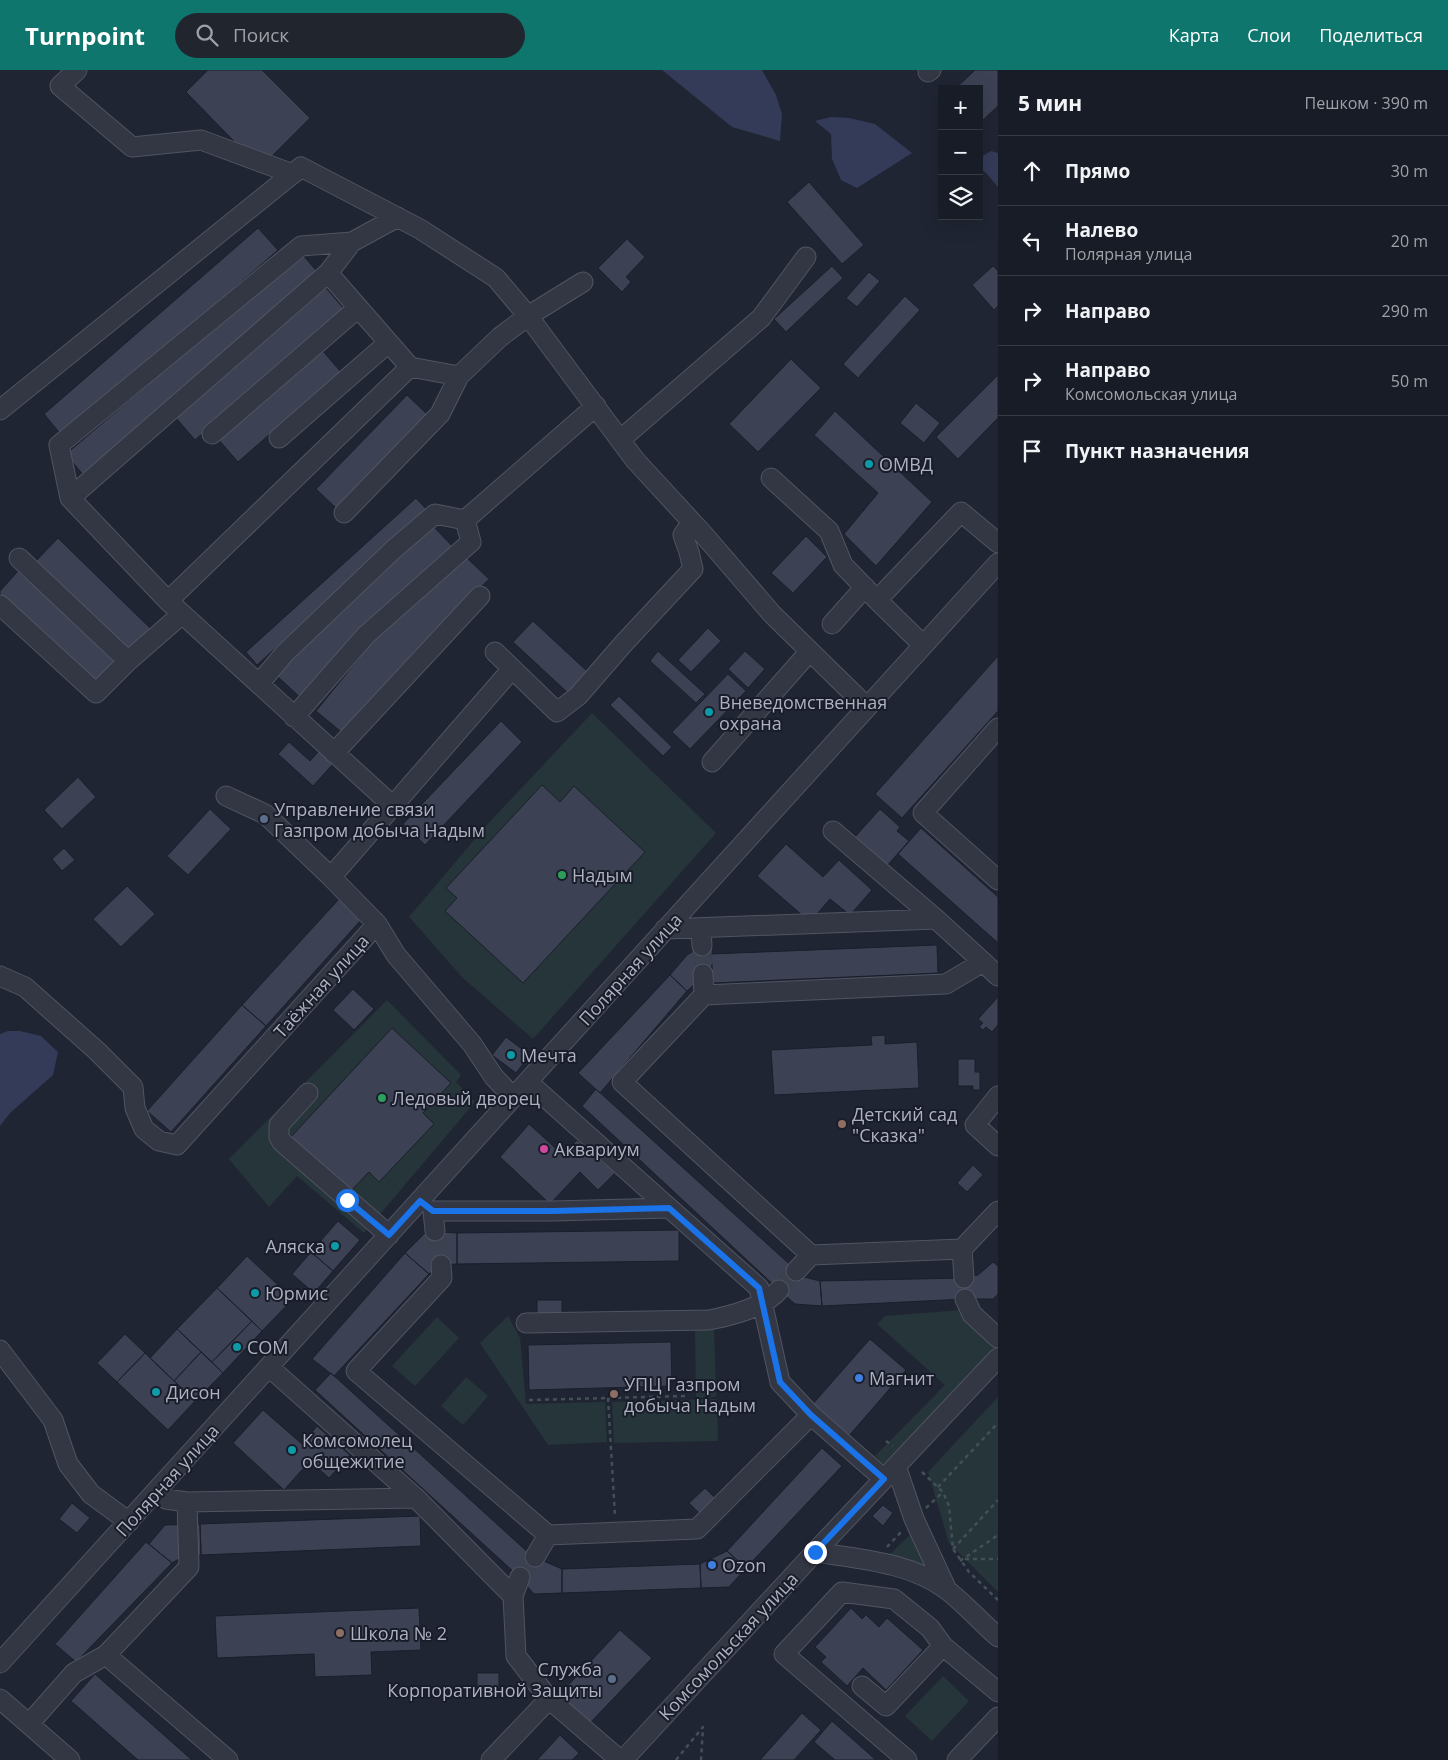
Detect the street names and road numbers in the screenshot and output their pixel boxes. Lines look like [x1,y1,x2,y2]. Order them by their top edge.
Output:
street label: Полярная улица [573,908,687,1030]
street label: Таёжная улица [268,929,374,1043]
street label: Полярная улица [110,1419,224,1541]
street label: Комсомольская улица [653,1567,803,1725]

